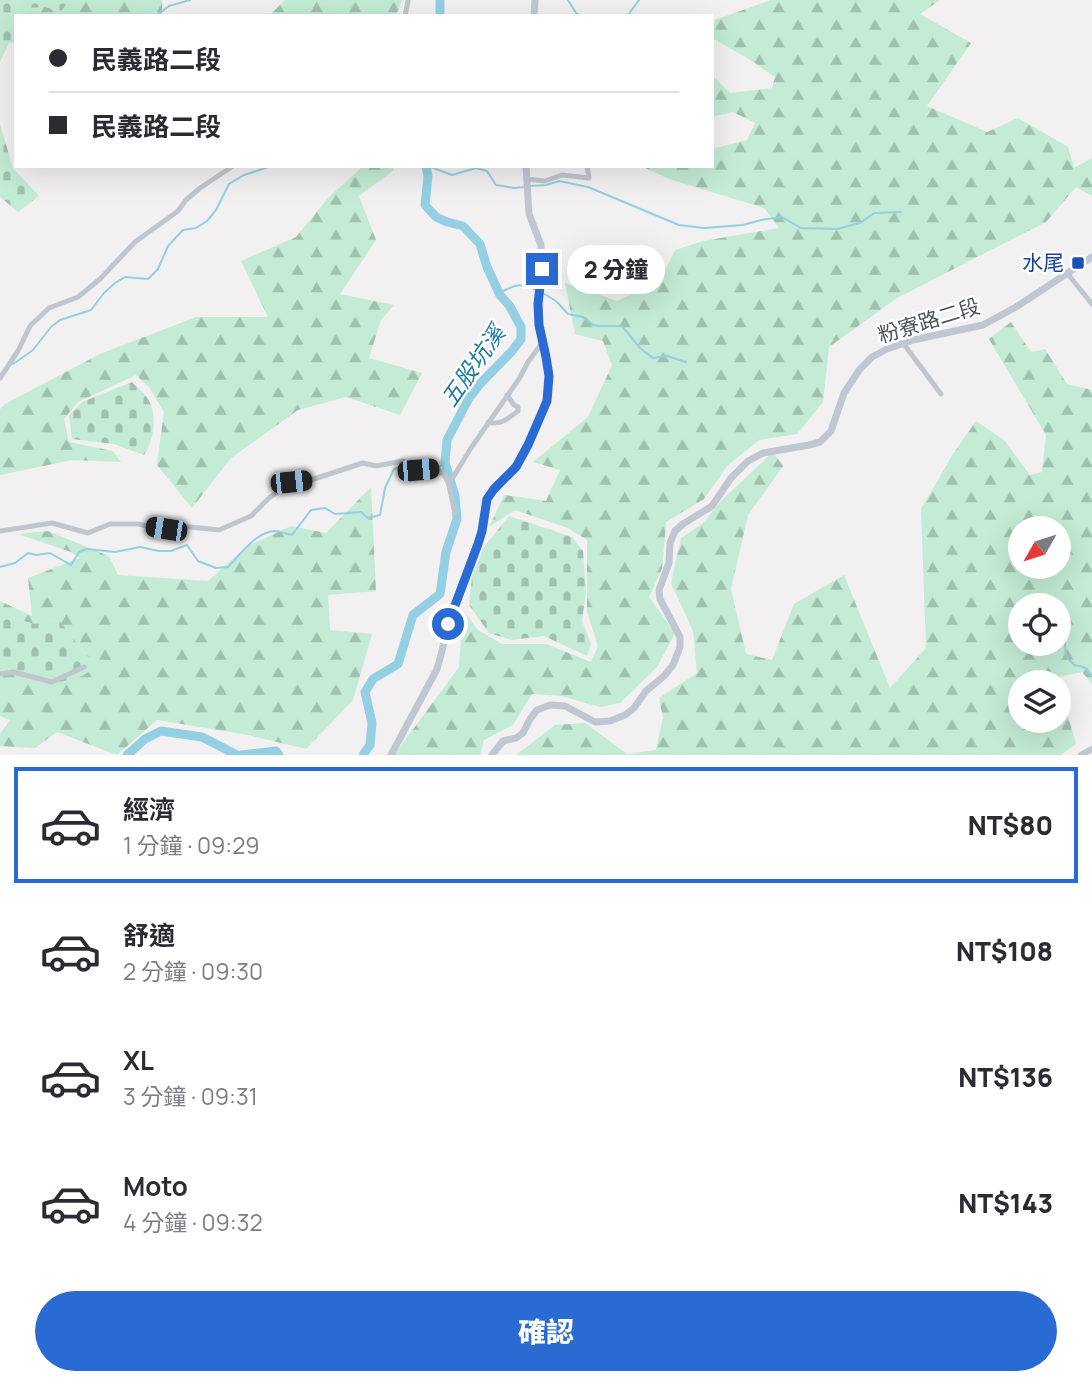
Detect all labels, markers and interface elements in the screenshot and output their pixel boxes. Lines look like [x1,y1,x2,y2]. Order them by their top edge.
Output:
text: 民義路二段 [91,41,221,77]
text: 民義路二段 [91,108,221,144]
callout: 2 分鐘 [566,244,664,294]
place label: 水尾 [1022,248,1064,276]
route end [526,253,558,285]
text: 2 分鐘 [584,253,648,285]
marker: 水尾 [1070,255,1086,271]
street label: 粉寮路二段 [874,291,983,349]
water label: 五股坑溪 [433,316,513,412]
car [397,458,440,482]
car [270,469,313,495]
car [144,515,189,543]
north arrow [1008,516,1071,579]
map controls [1008,516,1071,733]
button: locate [1008,593,1071,656]
route start [432,608,464,640]
button: layers [1008,670,1071,733]
text: 經濟 [123,791,175,827]
icon: car [39,794,102,857]
text: NT$80 [968,807,1053,843]
text: 1 分鐘 · 09:29 [123,829,260,861]
text: 舒適 [123,917,175,953]
icon: car [39,920,102,983]
text: NT$108 [956,933,1053,969]
text: 2 分鐘 · 09:30 [123,955,263,987]
text: XL [123,1042,154,1078]
icon: car [39,1046,102,1109]
text: NT$136 [958,1059,1053,1095]
text: 3 分鐘 · 09:31 [123,1080,258,1112]
text: Moto [123,1168,188,1204]
icon: car [39,1172,102,1235]
text: NT$143 [958,1185,1053,1221]
text: 4 分鐘 · 09:32 [123,1206,263,1238]
button: 確認 [35,1291,1057,1371]

